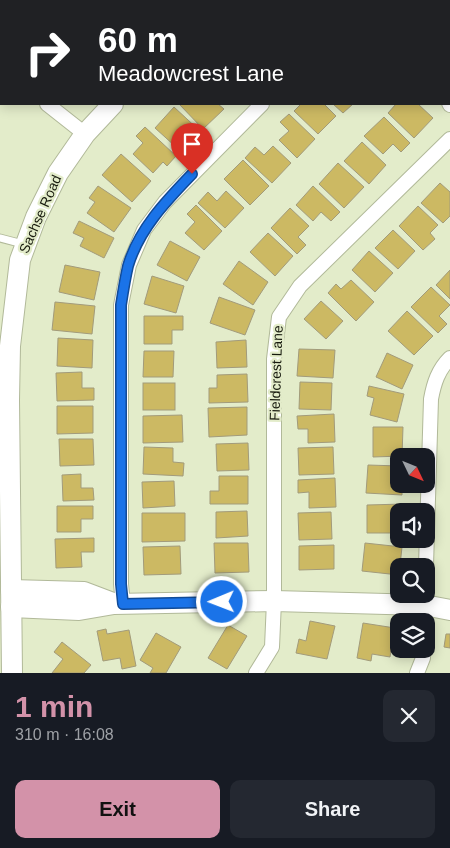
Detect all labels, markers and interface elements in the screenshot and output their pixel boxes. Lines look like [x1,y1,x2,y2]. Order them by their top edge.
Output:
icon: right [15,20,80,85]
text: 60 m [98,20,178,59]
text: Meadowcrest Lane [98,61,284,86]
pin [171,123,213,174]
icon: arrive [178,130,206,158]
street label: Sachse Road [16,172,64,256]
street label: Fieldcrest Lane [266,325,286,421]
north arrow [390,448,435,492]
map controls [390,448,435,658]
button: sound [390,503,435,548]
button: search [390,558,435,603]
position arrow [195,575,247,627]
button: layers [390,613,435,658]
text: 1 min [15,690,93,723]
button: close [383,690,435,742]
text: 310 m · 16:08 [15,726,114,743]
button: Exit [15,780,220,838]
button: Share [230,780,435,838]

